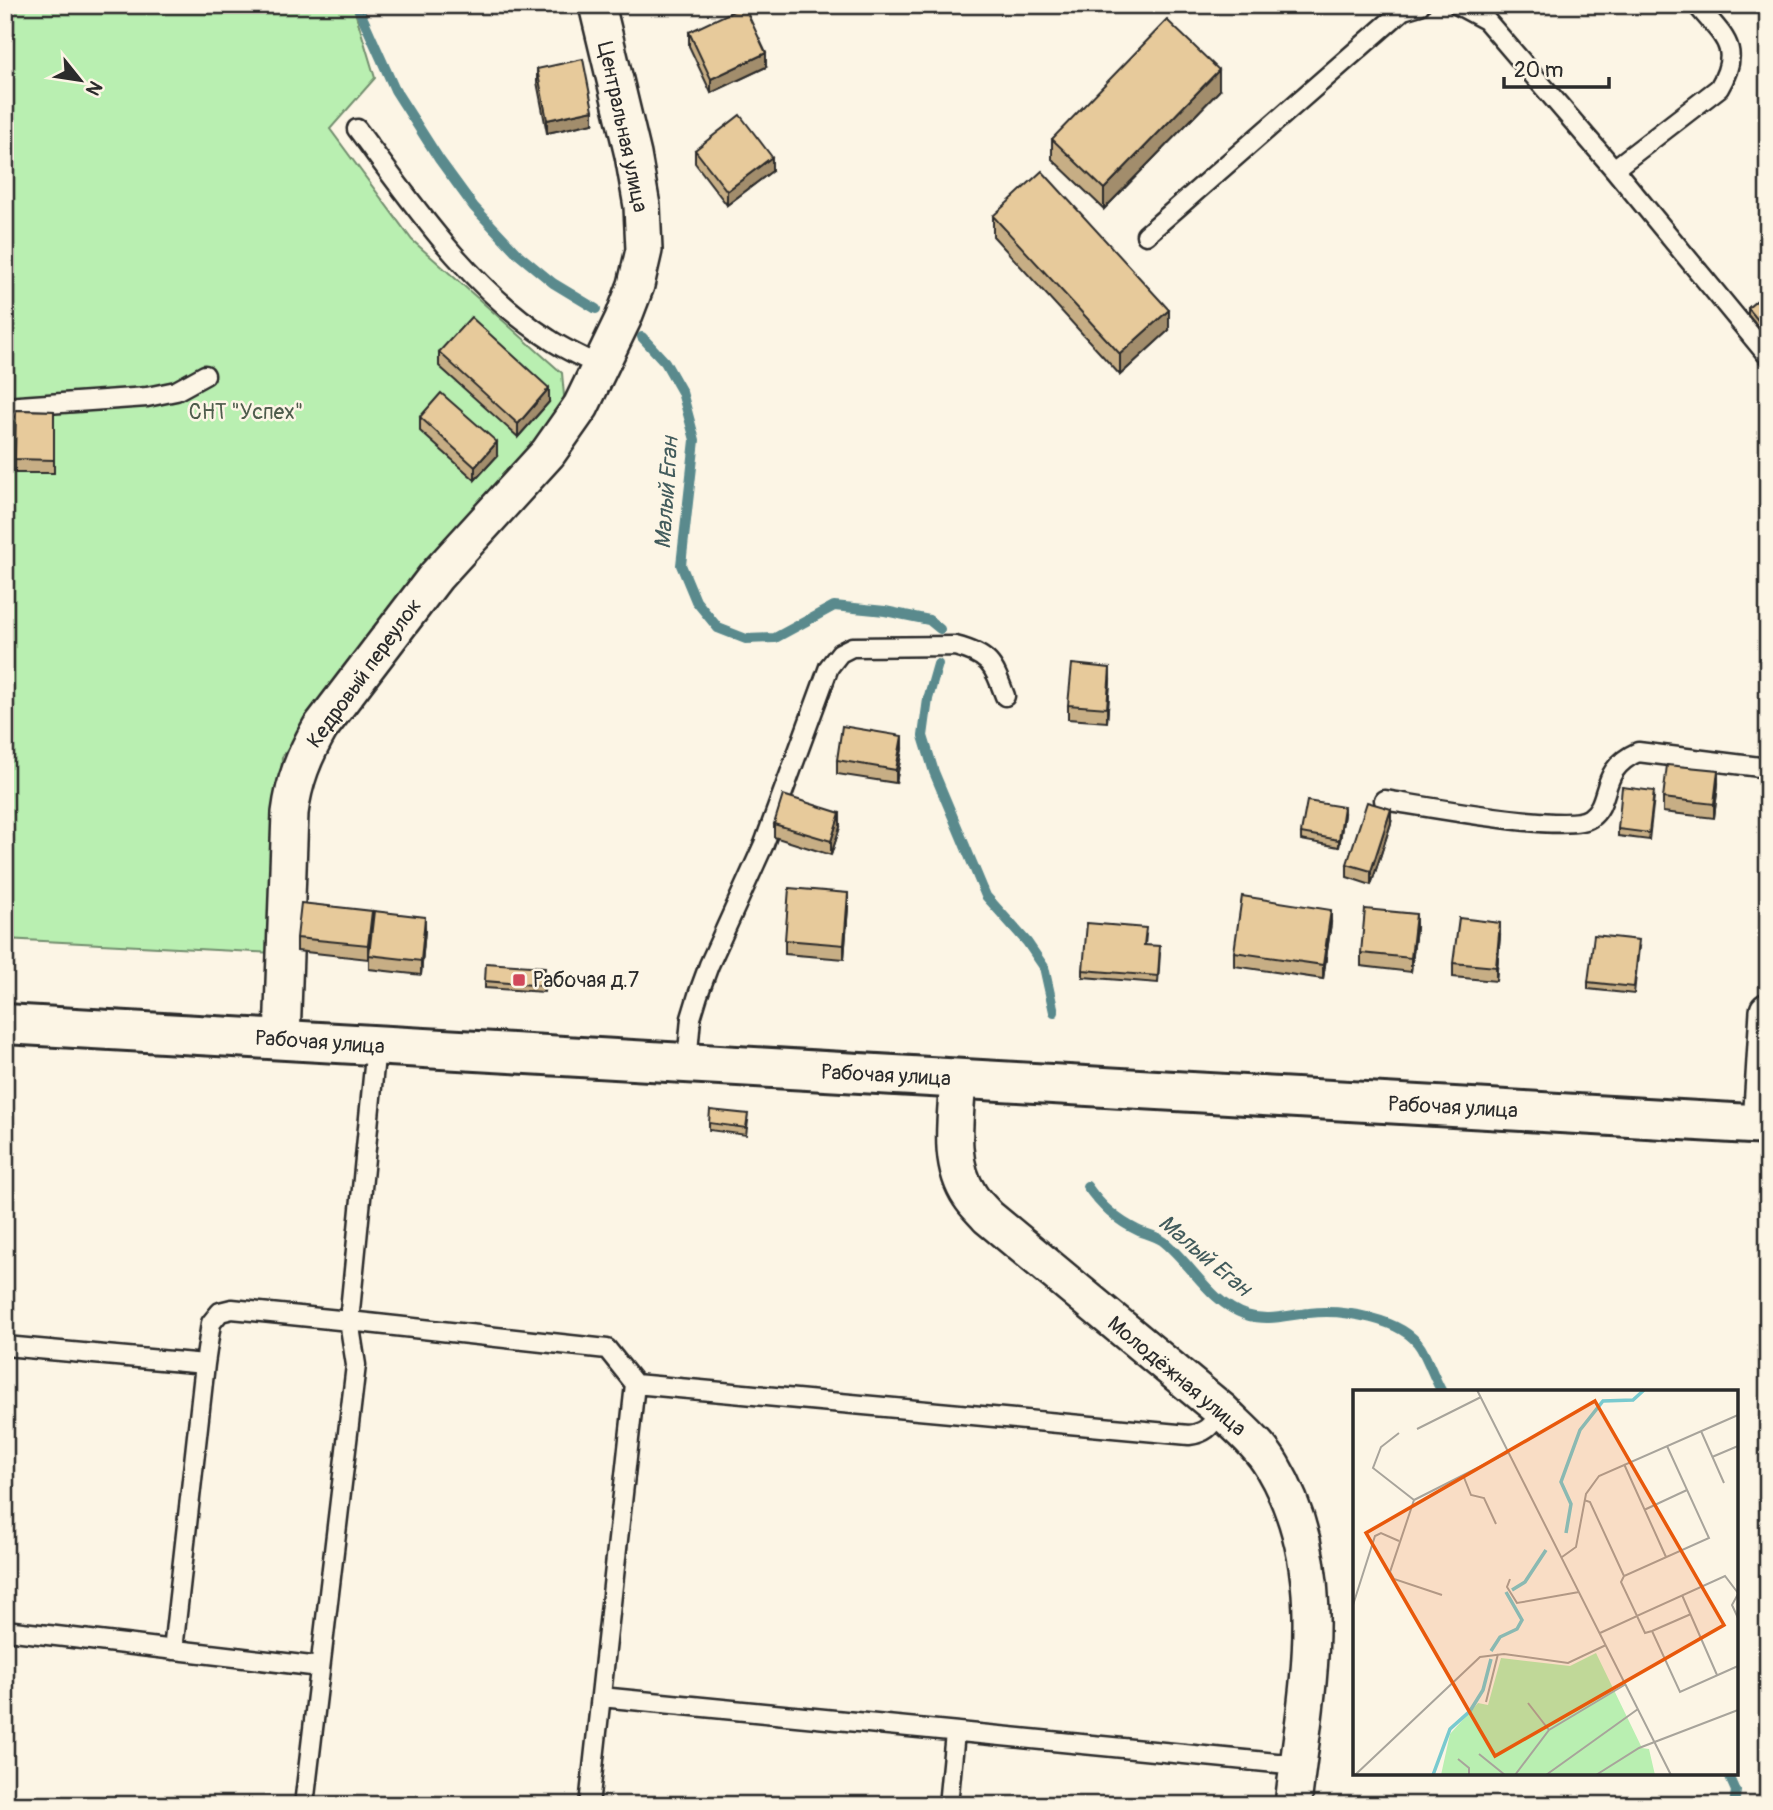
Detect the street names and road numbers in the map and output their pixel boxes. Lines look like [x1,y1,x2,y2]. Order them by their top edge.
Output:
street label: Центральная улица [591,39,654,215]
street label: Кедровый переулок [301,593,428,753]
street label: Рабочая улица [254,1024,386,1061]
street label: Рабочая улица [820,1059,952,1092]
street label: Рабочая улица [1387,1091,1519,1124]
street label: Молодёжная улица [1102,1310,1252,1442]

